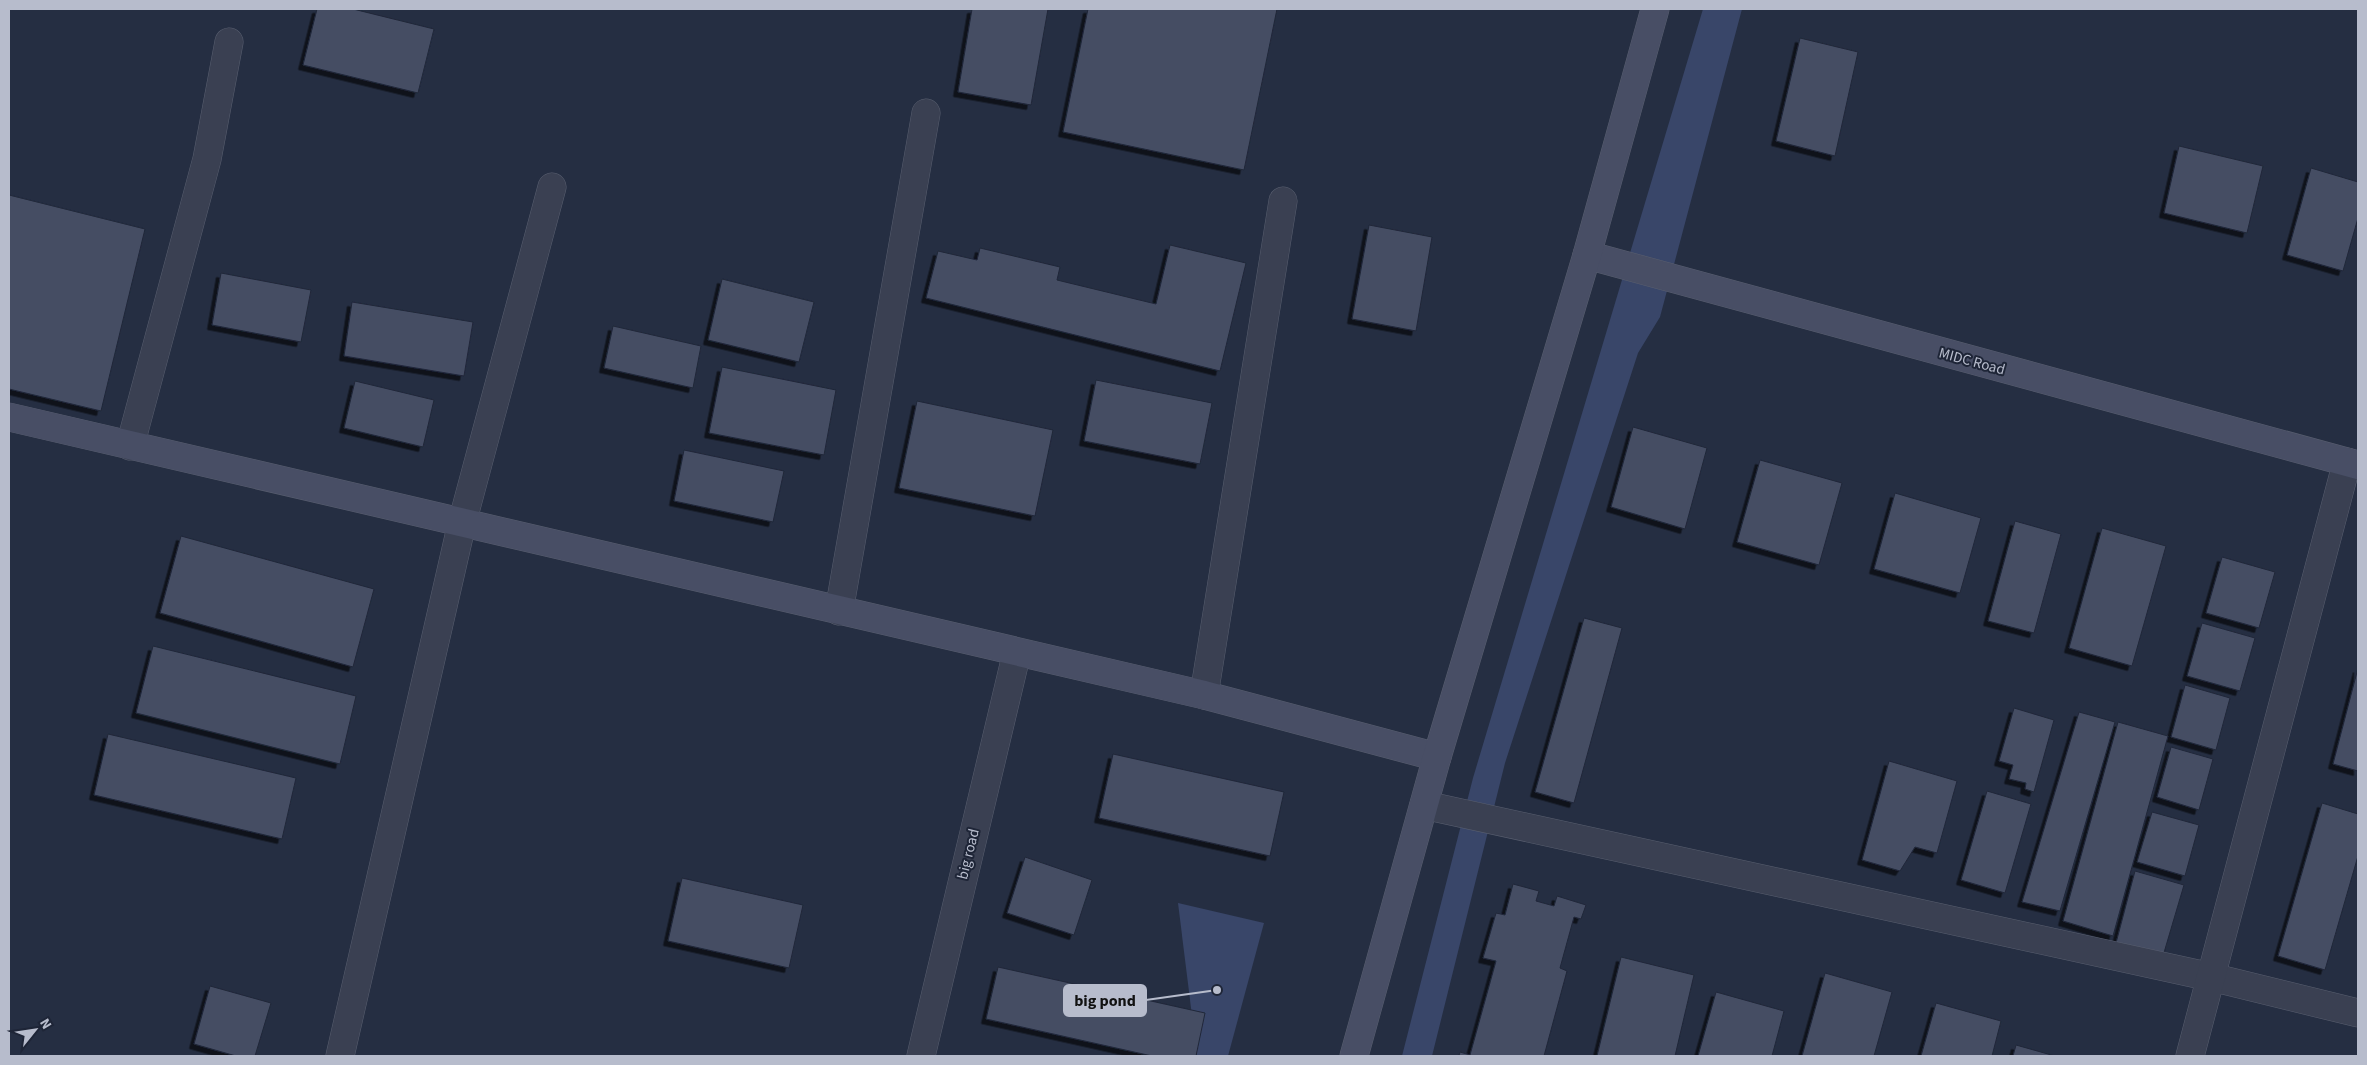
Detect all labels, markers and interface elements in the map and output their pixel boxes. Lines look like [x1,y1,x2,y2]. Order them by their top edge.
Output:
street label: MIDC Road [1936,343,2007,380]
street label: big road [952,827,985,882]
callout: big pond [1064,985,1146,1016]
text: big pond [1074,990,1136,1012]
north arrow [10,1005,60,1055]
text: N [34,1015,56,1033]

